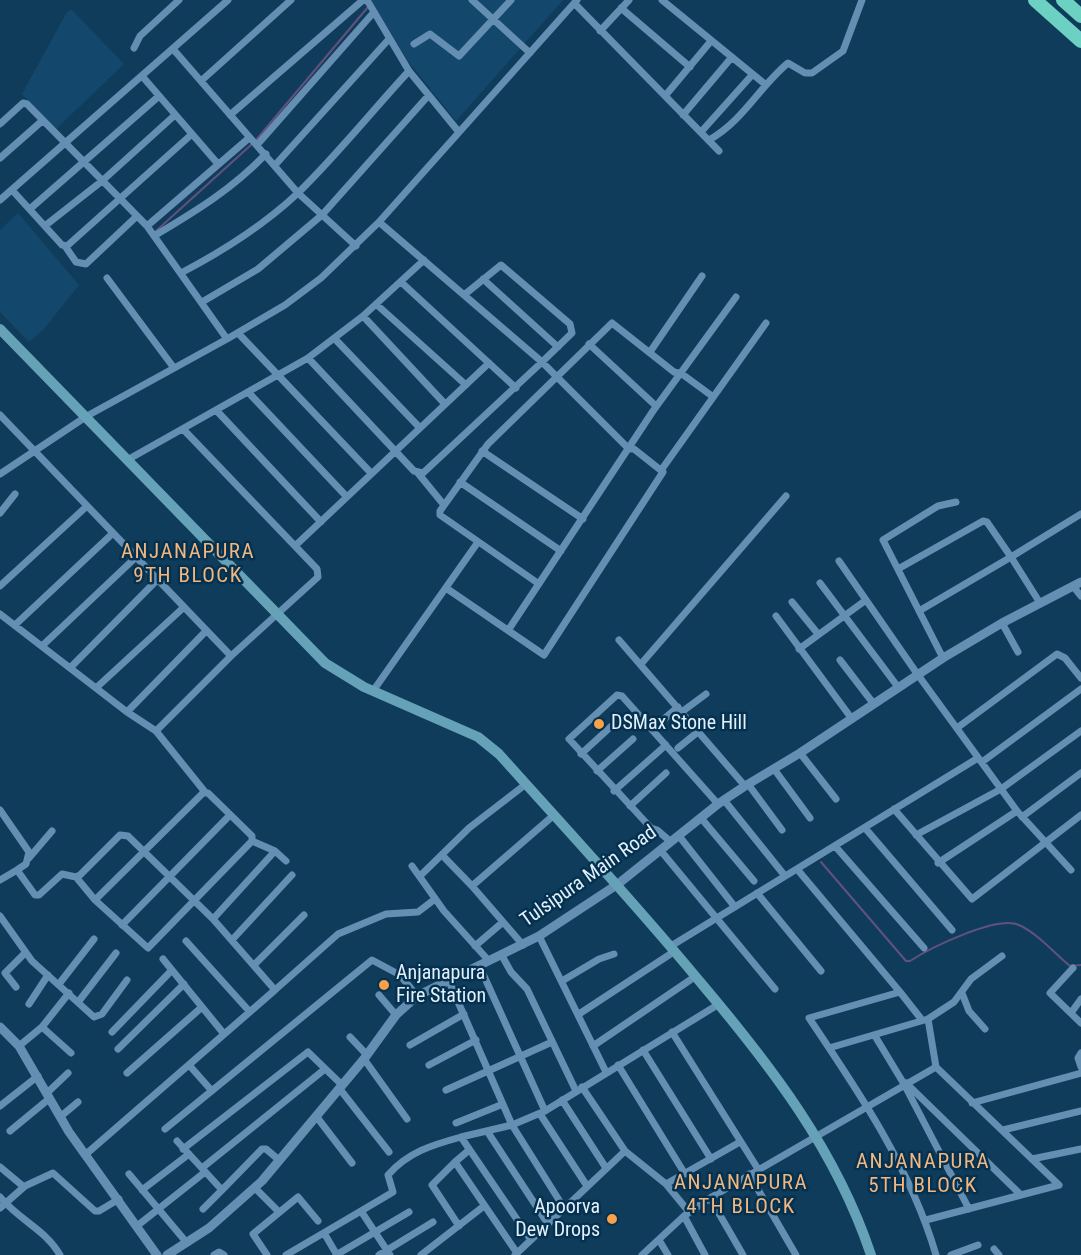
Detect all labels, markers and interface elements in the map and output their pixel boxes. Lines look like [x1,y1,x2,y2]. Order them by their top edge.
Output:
district label: ANJANAPURA 9TH BLOCK [121,540,255,590]
place label: DSMax Stone Hill [611,712,747,736]
marker: DSMax Stone Hill [592,717,606,731]
street label: Tulsipura Main Road [516,821,662,933]
place label: Anjanapura Fire Station [396,962,486,1009]
marker: Anjanapura Fire Station [377,978,391,992]
district label: ANJANAPURA 5TH BLOCK [856,1150,990,1200]
district label: ANJANAPURA 4TH BLOCK [674,1171,808,1221]
place label: Apoorva Dew Drops [515,1196,600,1243]
marker: Apoorva Dew Drops [605,1212,619,1226]

